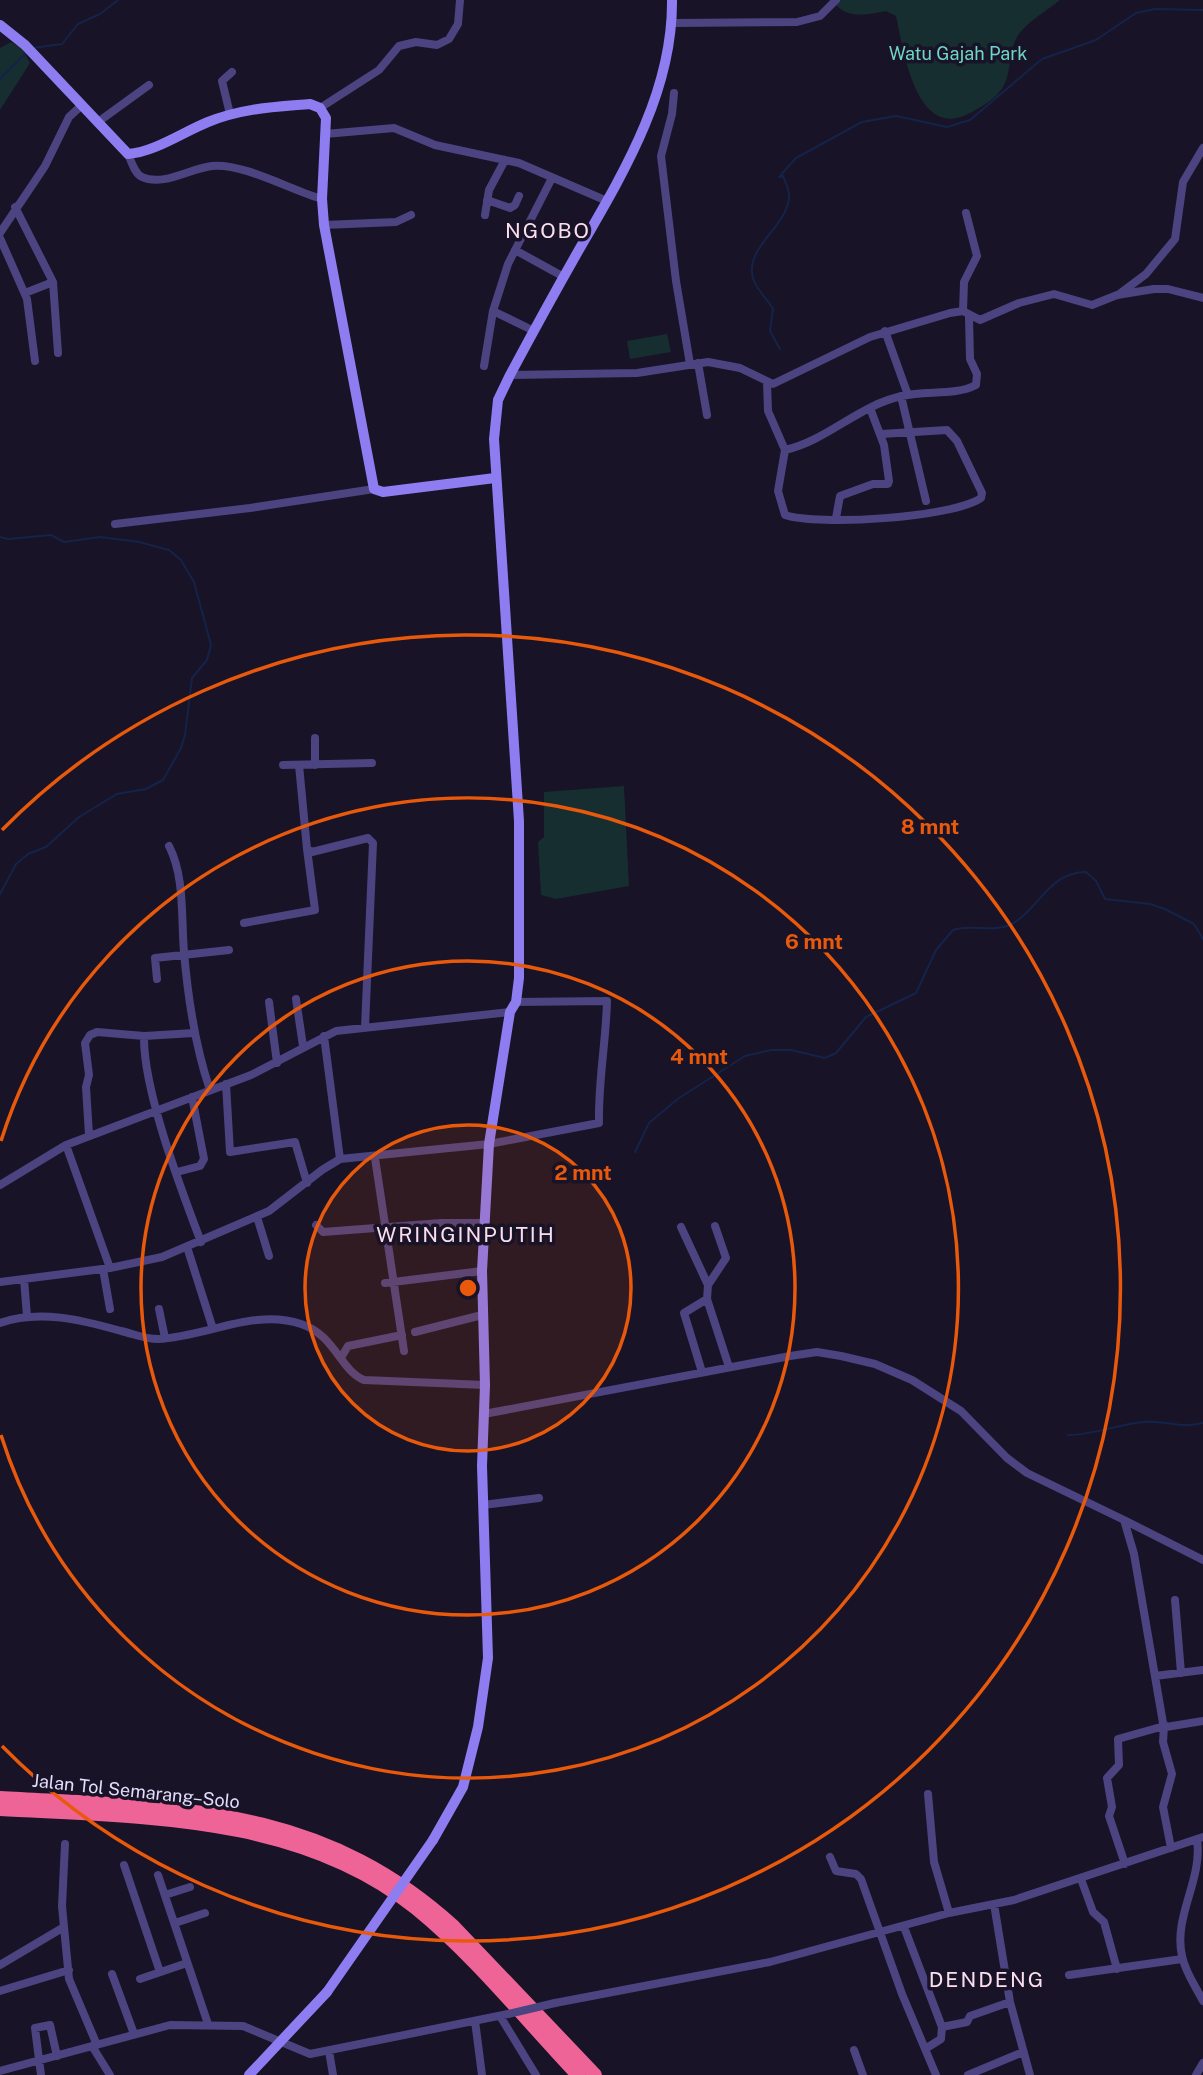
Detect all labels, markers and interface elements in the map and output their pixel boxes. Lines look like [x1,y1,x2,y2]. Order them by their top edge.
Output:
park label: Watu Gajah Park [889,43,1027,64]
district label: NGOBO [505,218,591,243]
text: 8 mnt [901,814,959,839]
text: 6 mnt [785,929,843,954]
text: 4 mnt [670,1044,728,1069]
text: 2 mnt [554,1160,612,1185]
district label: WRINGINPUTIH [376,1222,556,1247]
centre of rings [456,1276,480,1300]
street label: Jalan Tol Semarang–Solo [31,1770,241,1812]
district label: DENDENG [929,1967,1045,1992]

